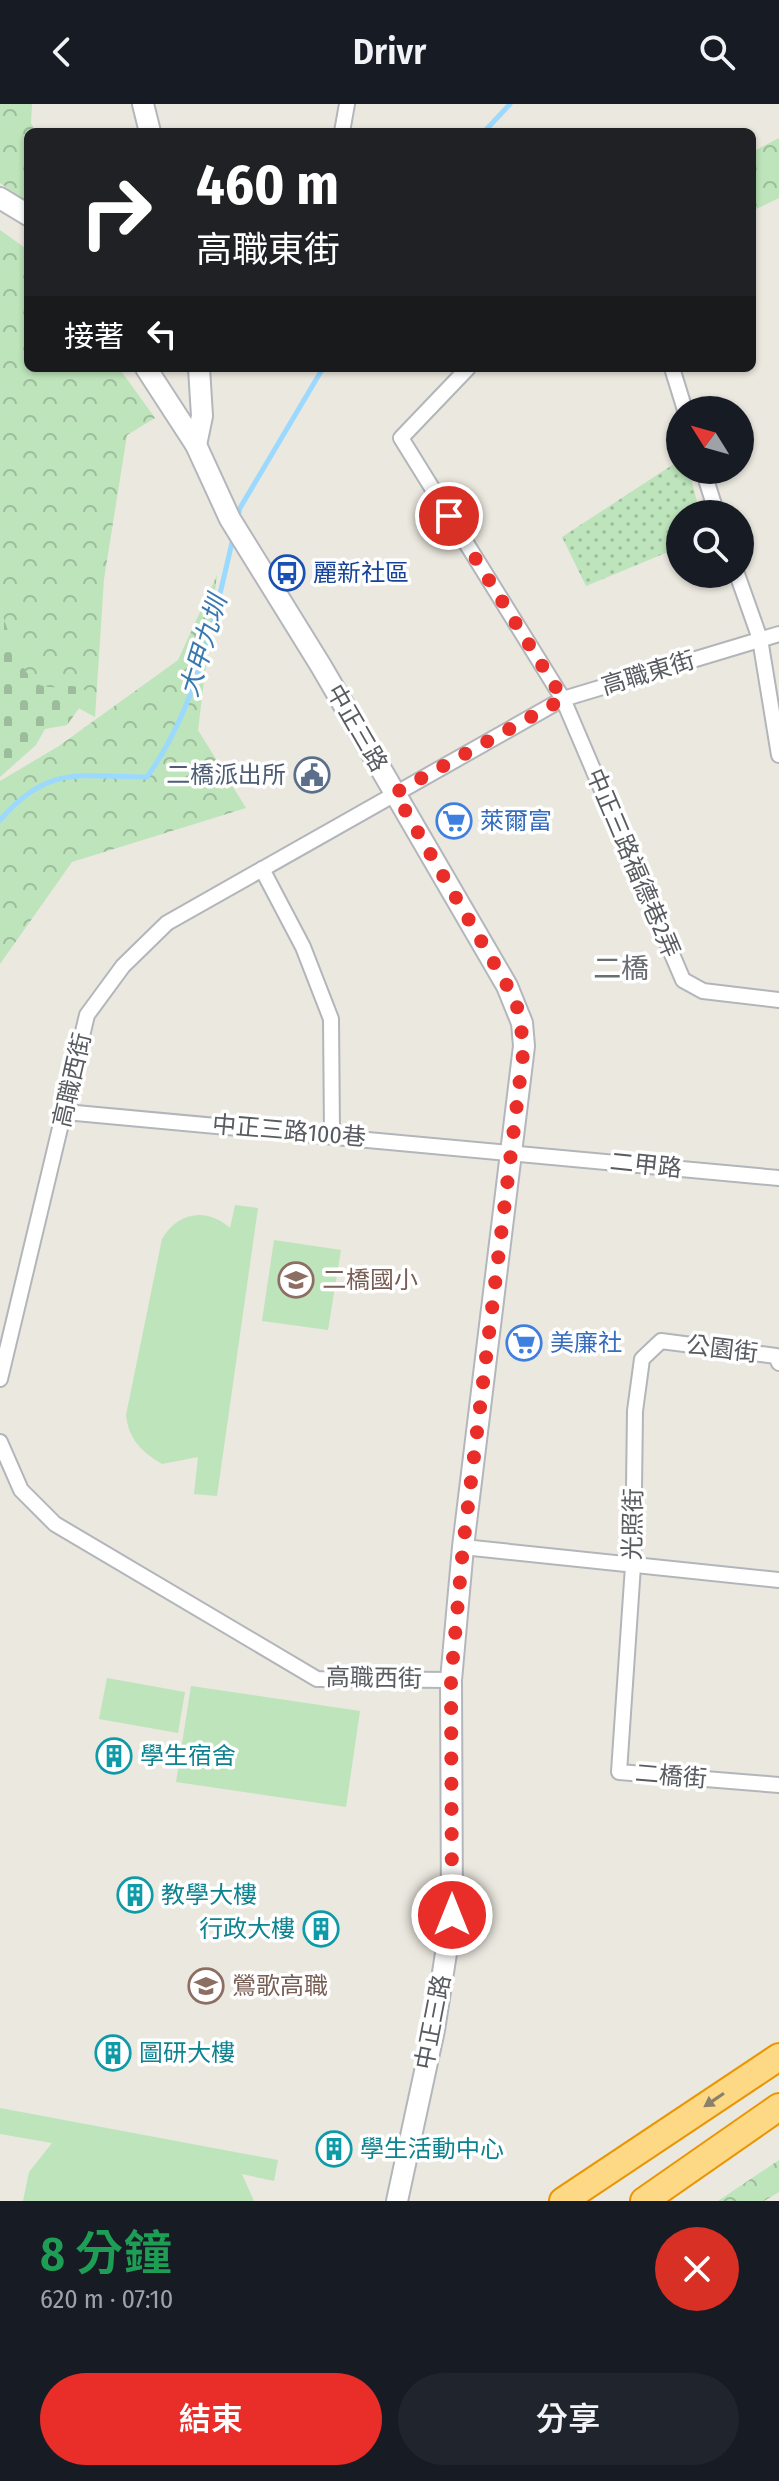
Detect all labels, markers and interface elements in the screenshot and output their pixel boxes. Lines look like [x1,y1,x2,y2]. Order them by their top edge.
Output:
icon: back [40,30,84,74]
text: Drivr [353,30,426,74]
icon: search [695,30,739,74]
text: 460 m [196,152,339,219]
icon: right [64,160,168,264]
text: 高職東街 [196,228,340,272]
icon: left [140,312,184,356]
text: 接著 [64,319,124,355]
north arrow [666,396,754,484]
map controls [666,396,754,588]
pin [415,482,483,550]
icon: arrive [427,494,471,538]
button: search [666,500,754,588]
bus stop icon: 麗新社區 [268,554,306,592]
place label: 麗新社區 [313,559,409,587]
water label: 大甲九圳 [173,588,235,700]
street label: 高職東街 [598,646,698,700]
street label: 中正三路 [321,679,393,777]
public building icon: 二橋派出所 [293,756,331,794]
place label: 二橋派出所 [166,761,286,789]
street label: 中正三路福德巷2弄 [581,764,685,962]
supermarket icon: 萊爾富 [435,802,473,840]
place label: 萊爾富 [480,807,552,835]
district label: 二橋 [593,952,649,985]
street label: 高職西街 [48,1030,96,1130]
street label: 中正三路100巷 [211,1110,367,1152]
street label: 二甲路 [609,1147,683,1183]
school or university icon: 二橋國小 [277,1261,315,1299]
place label: 二橋國小 [322,1266,418,1294]
supermarket icon: 美廉社 [505,1324,543,1362]
place label: 美廉社 [550,1329,622,1357]
street label: 公園街 [685,1331,759,1367]
street label: 光照街 [618,1488,648,1560]
street label: 高職西街 [326,1663,422,1693]
building icon: 學生宿舍 [95,1737,133,1775]
place label: 學生宿舍 [140,1742,236,1770]
street label: 二橋街 [634,1759,708,1793]
position arrow [410,1873,494,1957]
building icon: 教學大樓 [116,1876,154,1914]
place label: 教學大樓 [161,1881,257,1909]
building icon: 行政大樓 [302,1910,340,1948]
place label: 行政大樓 [199,1915,295,1943]
school or university icon: 鶯歌高職 [187,1967,225,2005]
place label: 鶯歌高職 [232,1972,328,2000]
street label: 中正三路 [410,1972,456,2072]
building icon: 圖研大樓 [94,2034,132,2072]
place label: 圖研大樓 [139,2039,235,2067]
one-way arrow [703,2092,725,2107]
building icon: 學生活動中心 [315,2130,353,2168]
place label: 學生活動中心 [360,2135,504,2163]
text: 8 分鐘 [40,2225,171,2283]
button: close [655,2227,739,2311]
text: 620 m · 07:10 [40,2284,173,2315]
button: 結束 [40,2373,382,2465]
button: 分享 [398,2373,739,2465]

